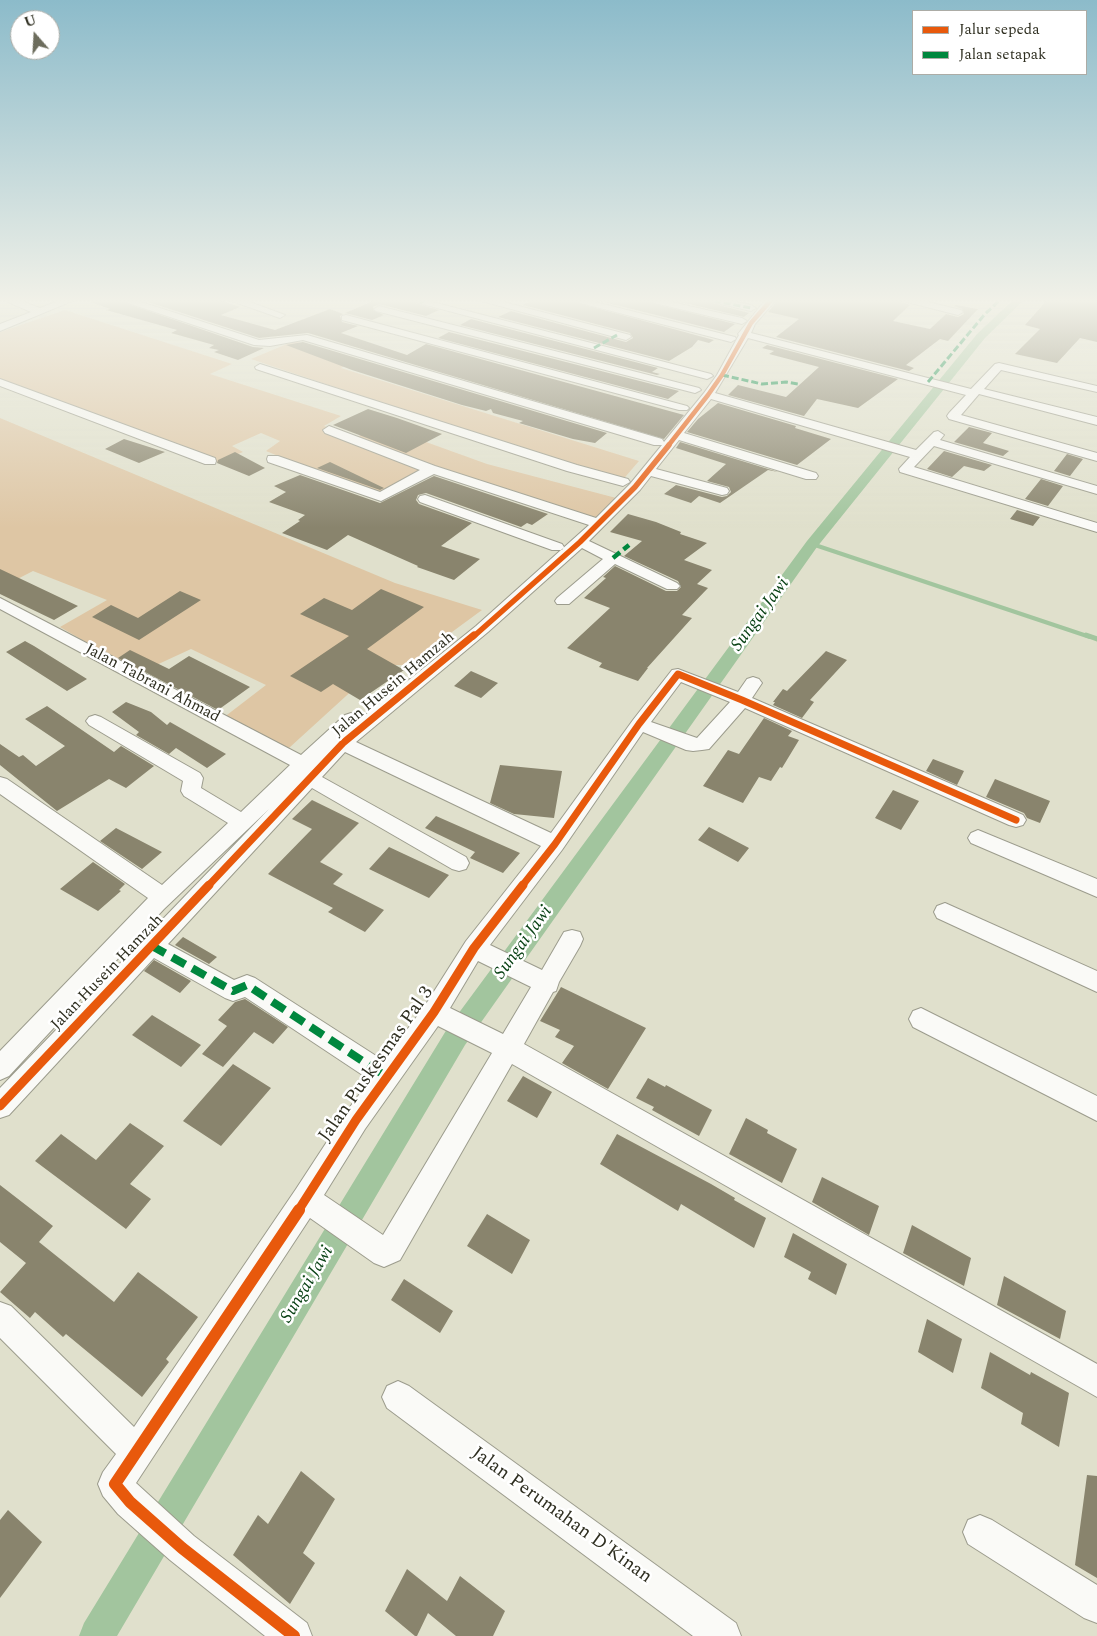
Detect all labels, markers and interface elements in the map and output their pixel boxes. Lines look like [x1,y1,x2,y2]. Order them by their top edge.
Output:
text: U [21,9,39,33]
north arrow [10,10,60,60]
legend [912,10,1087,75]
text: Jalur sepeda [959,18,1040,41]
text: Jalan setapak [959,43,1046,66]
water label: Sungai Jawi [727,574,795,656]
street label: Jalan Husein Hamzah [329,628,459,742]
street label: Jalan Tabrani Ahmad [81,640,223,728]
water label: Sungai Jawi [490,902,558,984]
street label: Jalan Husein Hamzah [48,911,168,1035]
street label: Jalan Puskesmas Pal 3 [315,983,439,1147]
water label: Sungai Jawi [277,1243,339,1327]
street label: Jalan Perumahan D'Kinan [466,1443,656,1589]

